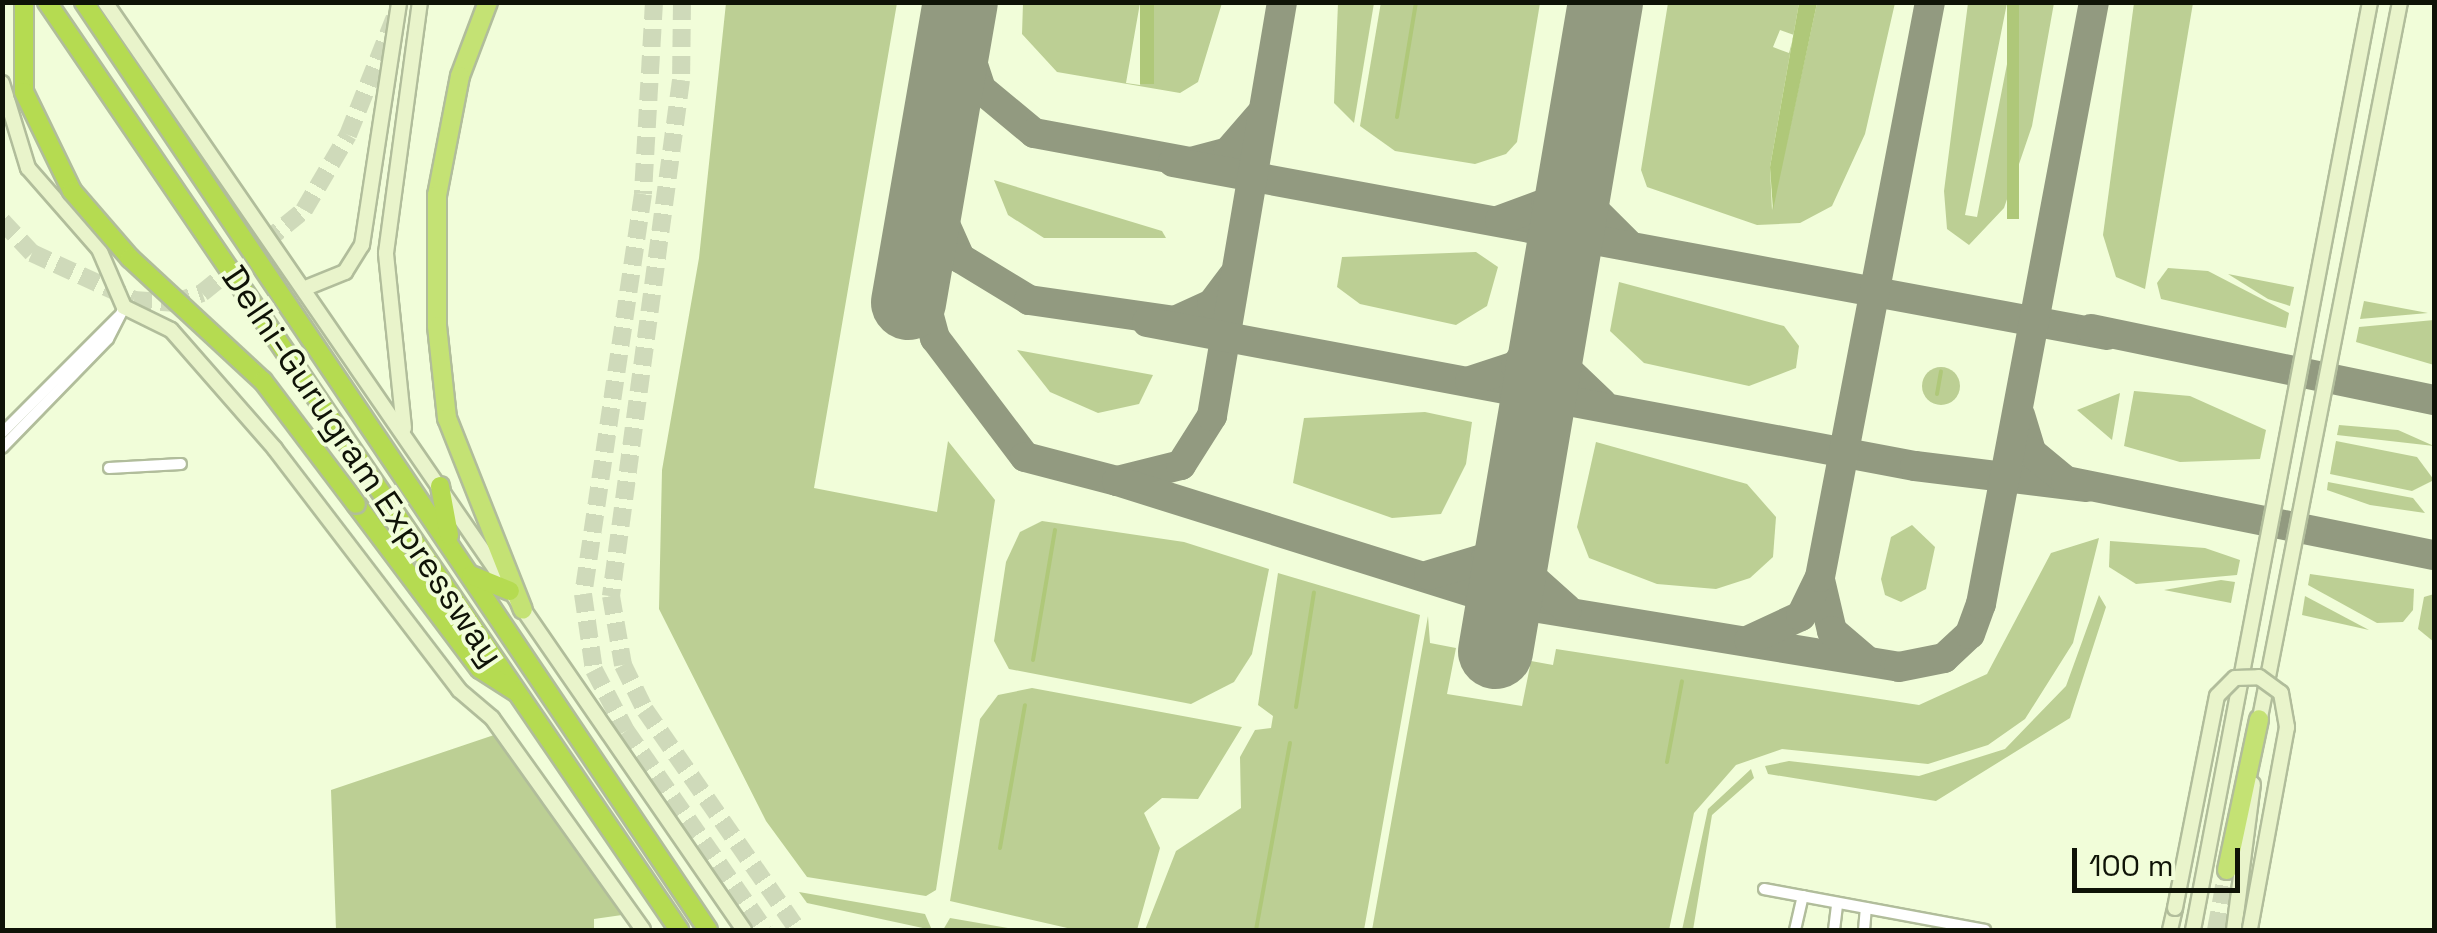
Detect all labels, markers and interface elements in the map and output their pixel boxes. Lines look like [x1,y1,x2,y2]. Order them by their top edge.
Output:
street label: Delhi-Gurugram Expressway [213,258,513,674]
scale bar [2077,828,2244,890]
text: 100 m [2089,846,2174,885]

